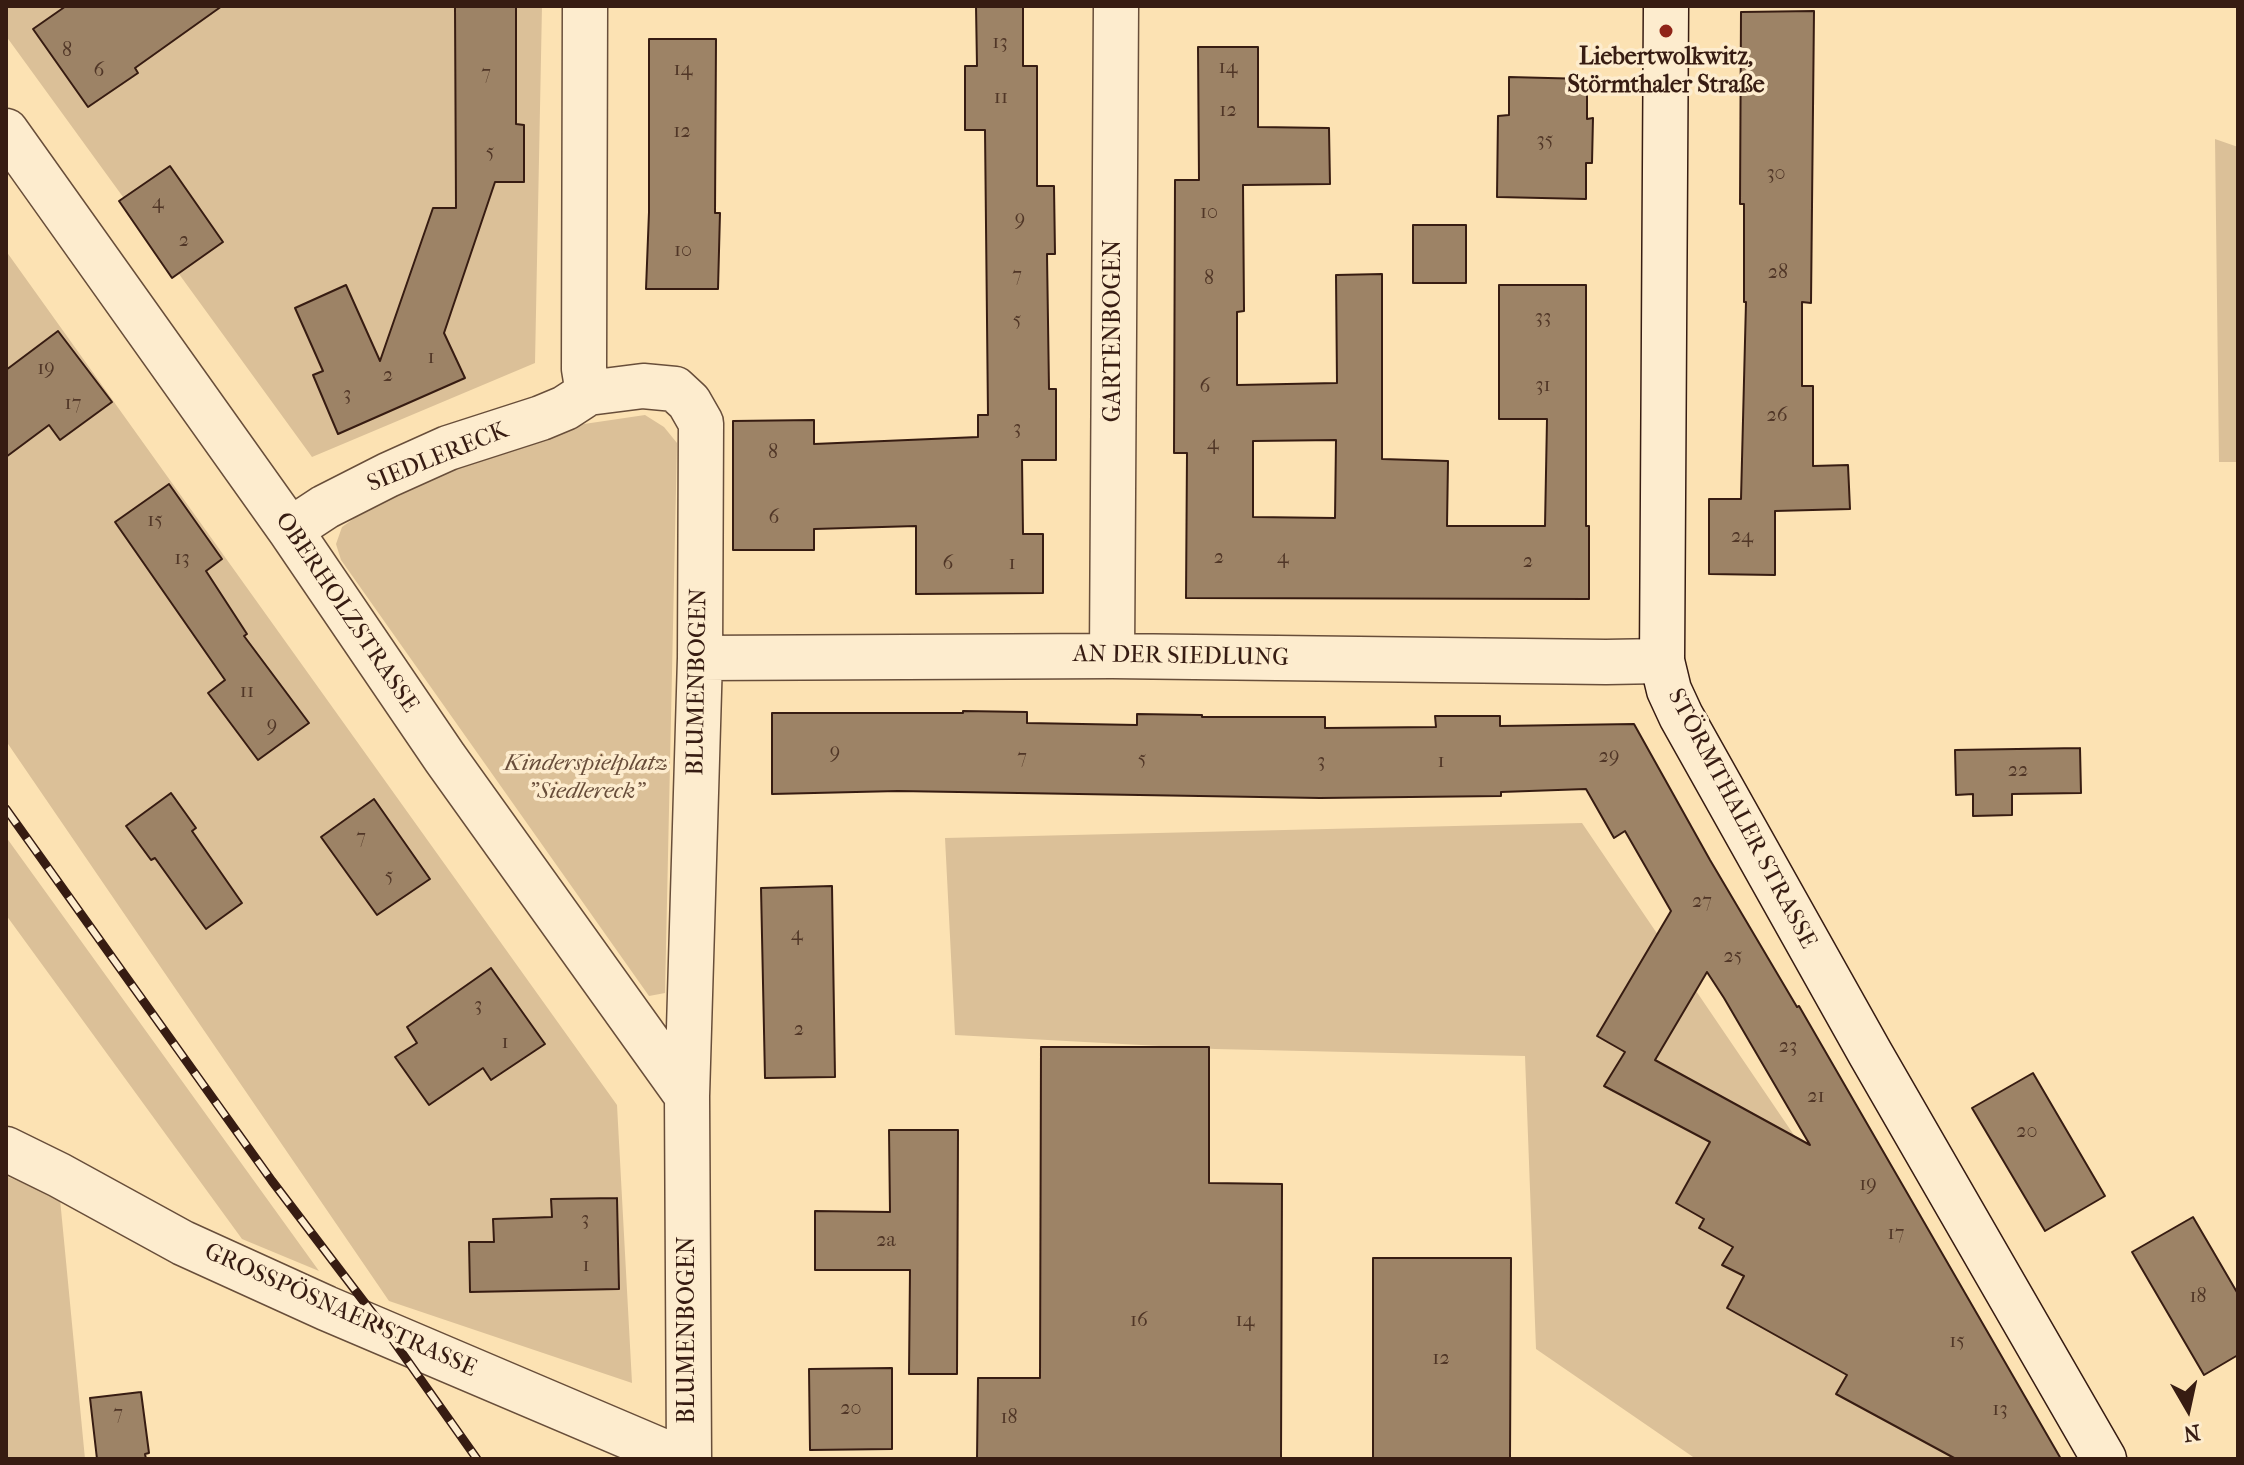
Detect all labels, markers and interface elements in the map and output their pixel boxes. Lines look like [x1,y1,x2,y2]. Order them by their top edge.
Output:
marker: Liebertwolkwitz, Störmthaler Straße [1657,22,1675,40]
house number: 13 [992,31,1008,55]
house number: 8 [62,39,72,63]
place label: Liebertwolkwitz, Störmthaler Straße [1567,44,1765,100]
house number: 14 [1219,56,1237,80]
house number: 14 [674,58,692,82]
house number: 6 [94,59,104,83]
house number: 7 [481,62,491,86]
house number: 11 [994,86,1008,110]
house number: 12 [1219,99,1237,123]
house number: 12 [673,120,691,144]
house number: 35 [1537,129,1553,153]
house number: 5 [486,141,494,165]
house number: 30 [1766,162,1786,186]
house number: 4 [152,191,164,215]
house number: 10 [1200,201,1218,225]
house number: 9 [1015,208,1025,232]
house number: 2 [179,229,189,253]
house number: 10 [674,239,692,263]
street label: GARTENBOGEN [1100,240,1128,422]
house number: 28 [1768,261,1788,285]
house number: 7 [1012,264,1022,288]
house number: 8 [1204,267,1214,291]
house number: 33 [1535,306,1551,330]
house number: 5 [1013,309,1021,333]
house number: 1 [427,346,435,370]
house number: 19 [37,357,55,381]
house number: 2 [383,364,393,388]
house number: 31 [1535,374,1551,398]
house number: 6 [1200,375,1210,399]
house number: 3 [343,383,351,407]
house number: 17 [65,392,81,416]
house number: 26 [1766,404,1788,428]
street label: SIEDLERECK [363,417,513,499]
house number: 3 [1013,417,1021,441]
house number: 4 [1207,432,1219,456]
house number: 8 [768,441,778,465]
house number: 6 [769,506,779,530]
street label: OBERHOLZSTRASSE [268,507,424,719]
house number: 15 [147,509,163,533]
house number: 24 [1731,525,1753,549]
house number: 2 [1214,546,1224,570]
house number: 4 [1277,546,1289,570]
house number: 13 [174,547,190,571]
house number: 2 [1523,550,1533,574]
house number: 6 [943,552,953,576]
house number: 1 [1008,552,1016,576]
street label: BLUMENBOGEN [682,588,714,776]
street label: AN DER SIEDLUNG [1073,641,1289,673]
house number: 11 [240,680,254,704]
street label: STÖRMTHALER STRASSE [1660,684,1822,954]
house number: 9 [267,714,277,738]
house number: 9 [830,741,840,765]
house number: 29 [1599,745,1619,769]
house number: 7 [1017,746,1027,770]
house number: 5 [1138,748,1146,772]
park label: Kinderspielplatz "Siedlereck" [504,750,668,806]
house number: 3 [1317,750,1325,774]
house number: 1 [1437,750,1445,774]
house number: 22 [2008,759,2028,783]
house number: 7 [356,826,366,850]
house number: 5 [385,865,393,889]
house number: 27 [1692,890,1712,914]
house number: 4 [791,923,803,947]
house number: 25 [1724,945,1742,969]
house number: 3 [474,994,482,1018]
house number: 2 [794,1018,804,1042]
house number: 1 [501,1031,509,1055]
house number: 23 [1779,1035,1797,1059]
house number: 21 [1807,1085,1825,1109]
house number: 20 [2016,1120,2038,1144]
house number: 19 [1859,1173,1877,1197]
house number: 3 [581,1208,589,1232]
house number: 17 [1888,1222,1904,1246]
house number: 2a [876,1229,896,1253]
street label: BLUMENBOGEN [674,1236,702,1424]
street label: GROSSPÖSNAER STRASSE [199,1238,481,1384]
house number: 1 [582,1254,590,1278]
house number: 18 [2189,1285,2207,1309]
house number: 16 [1130,1309,1148,1333]
house number: 14 [1236,1309,1254,1333]
house number: 15 [1949,1330,1965,1354]
house number: 12 [1432,1347,1450,1371]
north arrow [2148,1369,2228,1449]
house number: 20 [840,1397,862,1421]
house number: 13 [1992,1398,2008,1422]
house number: 7 [113,1402,123,1426]
house number: 18 [1000,1406,1018,1430]
text: N [2181,1419,2202,1447]

